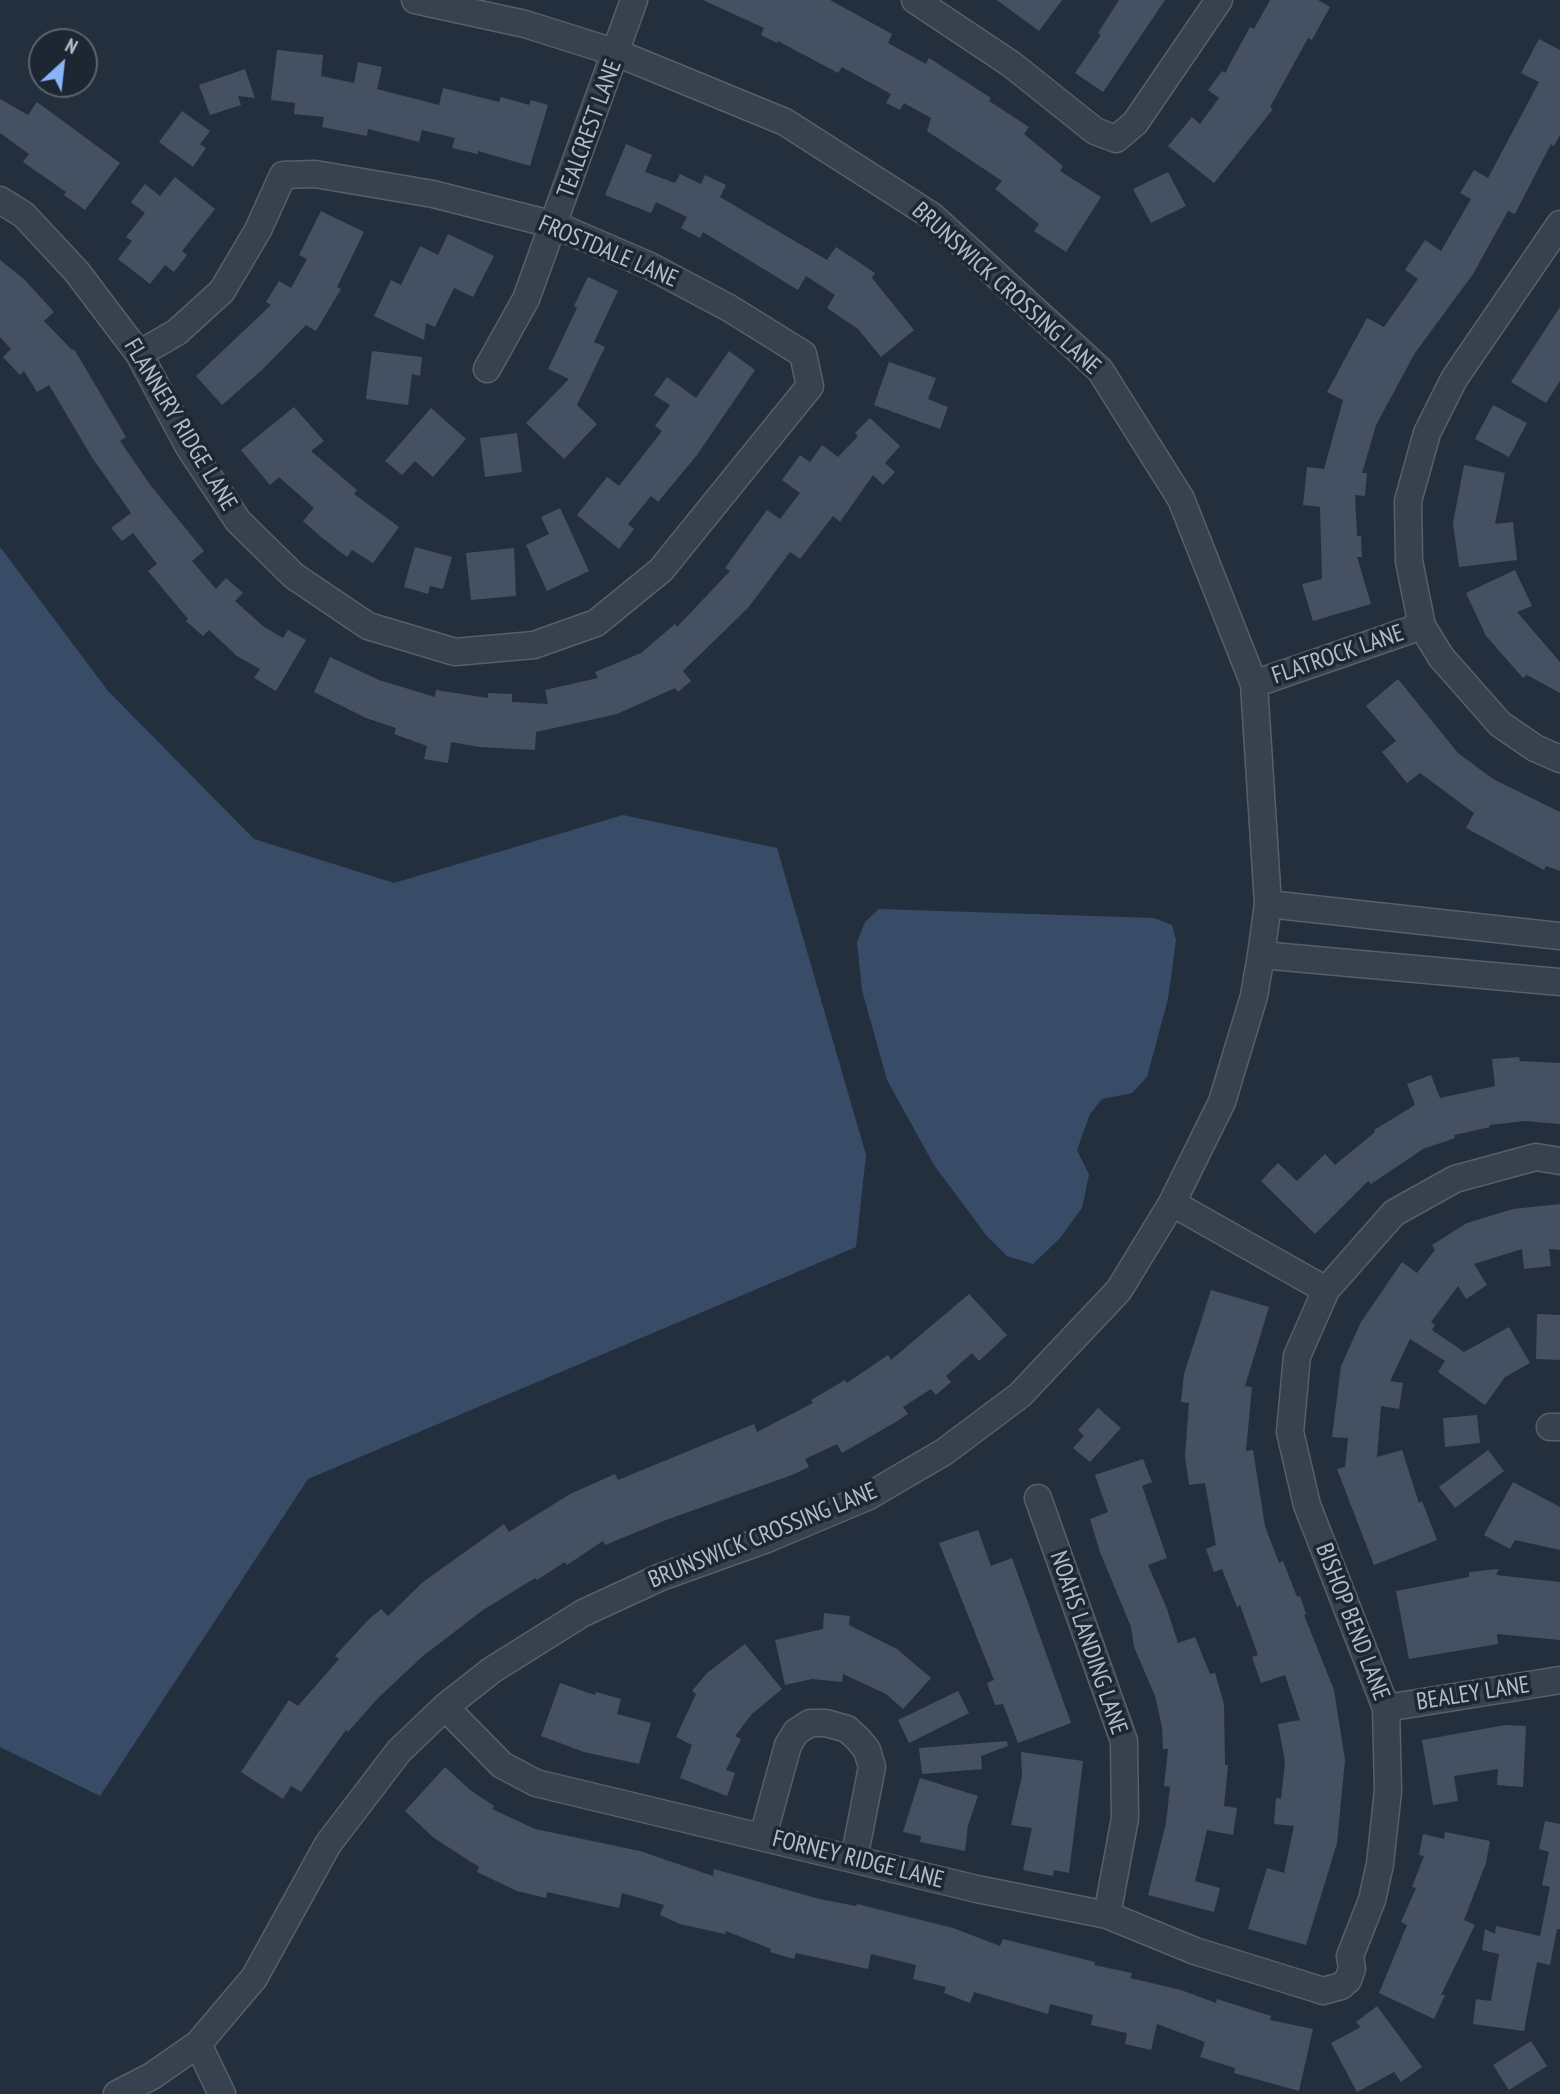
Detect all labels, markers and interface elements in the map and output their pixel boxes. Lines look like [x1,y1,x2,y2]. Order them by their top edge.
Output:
north arrow [28,28,98,98]
text: N [62,33,82,59]
street label: TEALCREST LANE [552,56,628,202]
street label: BRUNSWICK CROSSING LANE [906,197,1106,381]
street label: FROSTDALE LANE [534,210,682,294]
street label: FLANNERY RIDGE LANE [117,334,243,516]
street label: FLATROCK LANE [1268,619,1408,691]
street label: BRUNSWICK CROSSING LANE [645,1477,881,1595]
street label: BISHOP BEND LANE [1309,1539,1395,1705]
street label: NOAHS LANDING LANE [1043,1547,1133,1739]
street label: BEALEY LANE [1415,1671,1531,1717]
street label: FORNEY RIDGE LANE [769,1825,947,1895]

